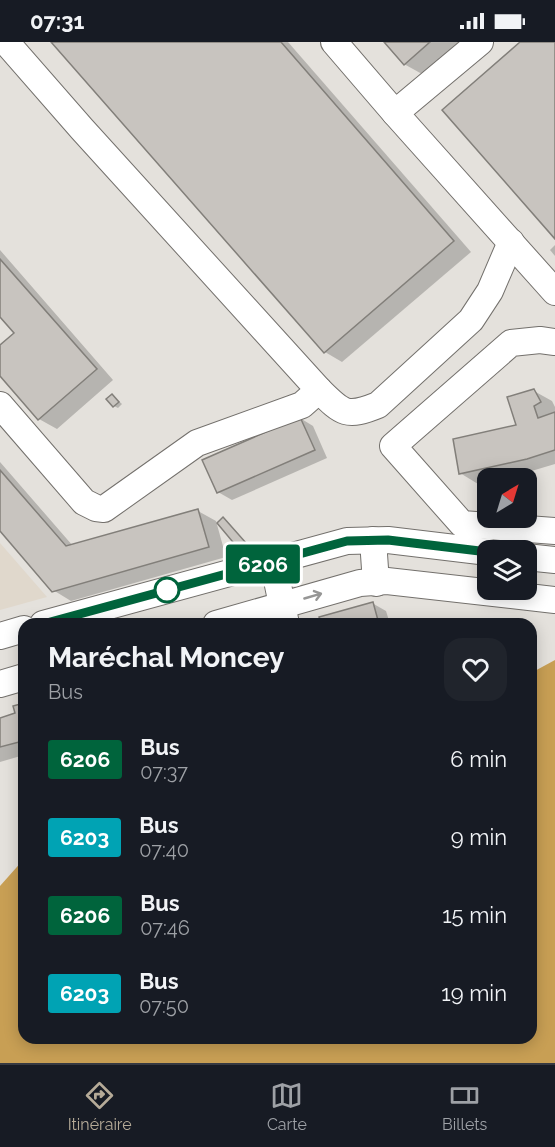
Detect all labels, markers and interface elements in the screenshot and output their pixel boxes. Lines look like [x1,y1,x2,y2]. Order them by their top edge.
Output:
text: 07:31 [30,8,84,34]
north arrow [477,468,537,528]
map controls [477,468,537,600]
button: layers [477,540,537,600]
line badge: 6206 [221,544,305,584]
text: 6206 [238,552,288,577]
unlabelled marker [154,577,180,603]
one-way arrow [303,590,322,602]
button: heart [444,638,507,701]
text: Maréchal Moncey [48,641,284,674]
text: Bus [48,680,83,704]
text: Bus [140,734,180,760]
text: 6 min [450,746,507,772]
text: 6206 [60,747,110,772]
text: 07:37 [140,760,188,784]
text: Bus [139,812,179,838]
text: 9 min [451,824,507,850]
text: 6203 [60,825,109,850]
text: 07:40 [139,838,189,862]
text: Bus [140,890,180,916]
text: 15 min [442,902,507,928]
text: 6206 [60,903,110,928]
text: 07:46 [140,916,190,940]
text: Bus [139,968,179,994]
text: 19 min [441,980,507,1006]
text: 6203 [60,981,109,1006]
text: 07:50 [139,994,189,1018]
tab: Itinéraire [68,1079,132,1134]
tab: Carte [267,1079,307,1134]
tab: Billets [442,1079,487,1134]

